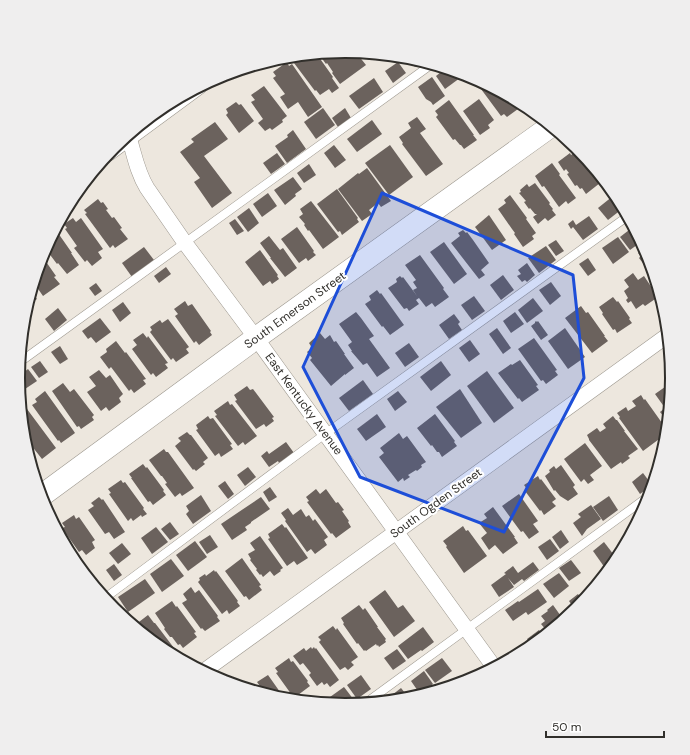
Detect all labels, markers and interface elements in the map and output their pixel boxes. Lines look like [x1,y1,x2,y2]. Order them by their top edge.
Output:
street label: South Emerson Street [241,268,349,352]
street label: East Kentucky Avenue [262,350,347,458]
street label: South Ogden Street [387,464,485,542]
scale bar [546,713,664,739]
text: 50 m [552,719,581,735]

